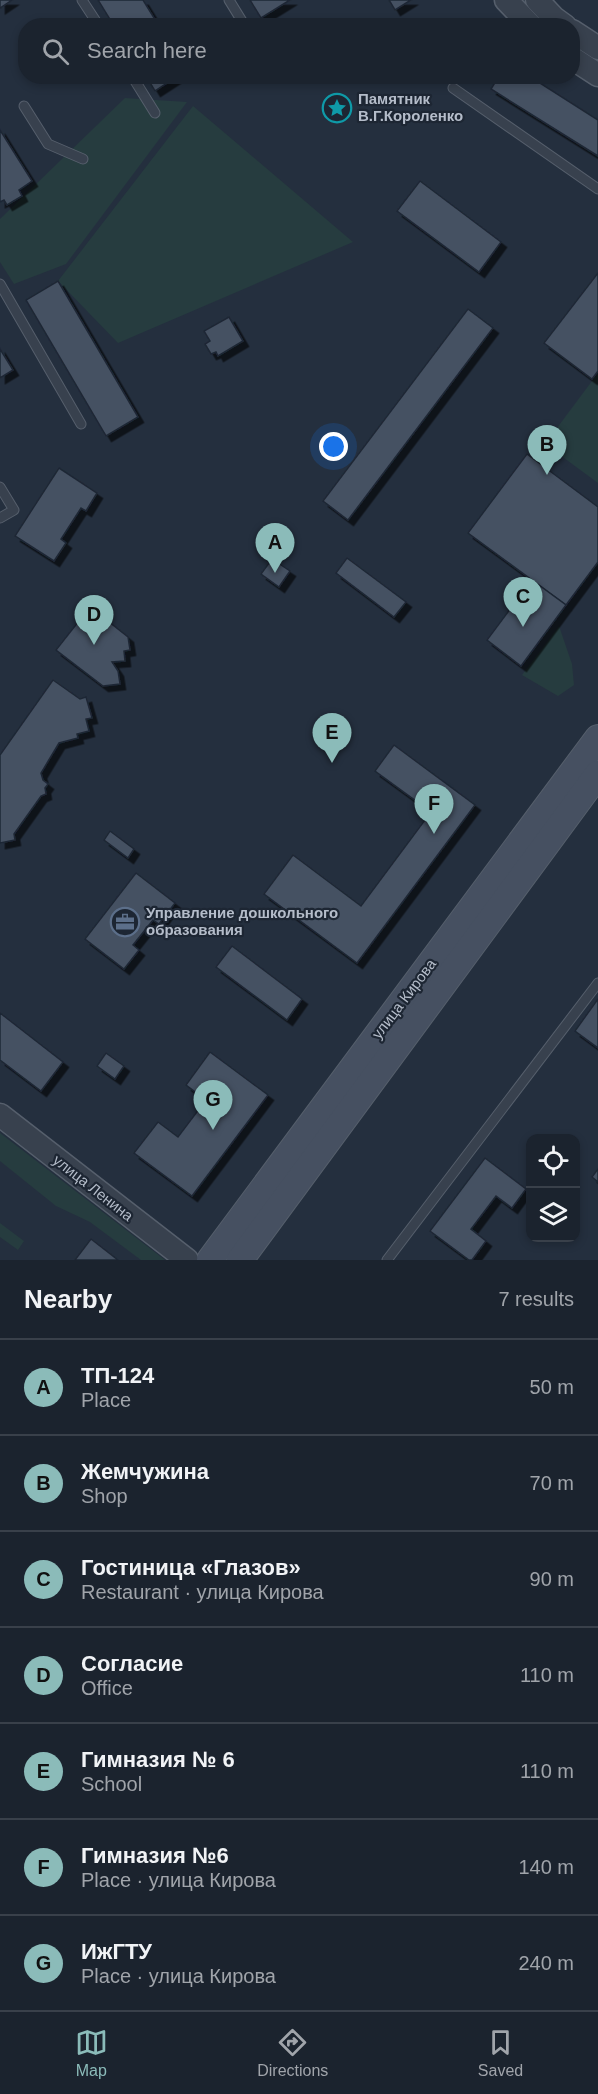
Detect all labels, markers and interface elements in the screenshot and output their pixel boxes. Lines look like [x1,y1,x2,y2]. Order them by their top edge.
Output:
search box [18,18,580,84]
icon: search [39,35,72,68]
text: Search here [87,38,207,63]
place label: Памятник В.Г.Короленко [358,90,463,124]
place icon: Памятник В.Г.Короленко [321,92,353,124]
pin: B [528,426,566,475]
your location [319,432,348,461]
pin: A [256,524,294,573]
pin: C [504,578,542,627]
pin: D [74,596,113,645]
pin: E [312,714,352,763]
pin: F [414,784,454,834]
place label: Управление дошкольного образования [146,904,338,938]
office icon: Управление дошкольного образования [109,906,141,938]
street label: улица Кирова [368,955,439,1042]
pin: G [194,1080,232,1130]
map controls [526,1134,580,1242]
button: locate [526,1134,580,1188]
street label: улица Ленина [50,1151,137,1225]
button: layers [526,1188,580,1242]
text: Nearby [24,1284,112,1314]
text: 7 results [498,1288,574,1310]
text: ТП-124 [81,1363,154,1388]
text: A [36,1376,51,1398]
text: 50 m [530,1376,574,1398]
text: Place [81,1389,131,1411]
text: Жемчужина [81,1459,209,1484]
text: B [36,1472,51,1494]
text: 70 m [530,1472,574,1494]
text: Shop [81,1485,128,1507]
text: Гостиница «Глазов» [81,1555,301,1580]
text: C [36,1568,51,1590]
text: 90 m [530,1568,574,1590]
text: Restaurant · улица Кирова [81,1581,324,1603]
text: Согласие [81,1651,183,1676]
text: D [36,1664,51,1686]
text: 110 m [520,1664,574,1686]
text: Office [81,1677,133,1699]
text: Гимназия № 6 [81,1747,235,1772]
text: E [37,1760,50,1782]
text: 110 m [520,1760,574,1782]
text: School [81,1773,142,1795]
text: Гимназия №6 [81,1843,229,1868]
text: F [37,1856,50,1878]
text: 140 m [518,1856,574,1878]
text: Place · улица Кирова [81,1869,276,1891]
text: ИжГТУ [81,1939,152,1964]
text: G [36,1952,51,1974]
text: 240 m [518,1952,574,1974]
text: Place · улица Кирова [81,1965,276,1987]
tab: Map [75,2026,108,2080]
tab: Directions [257,2026,328,2080]
tab: Saved [478,2026,523,2080]

